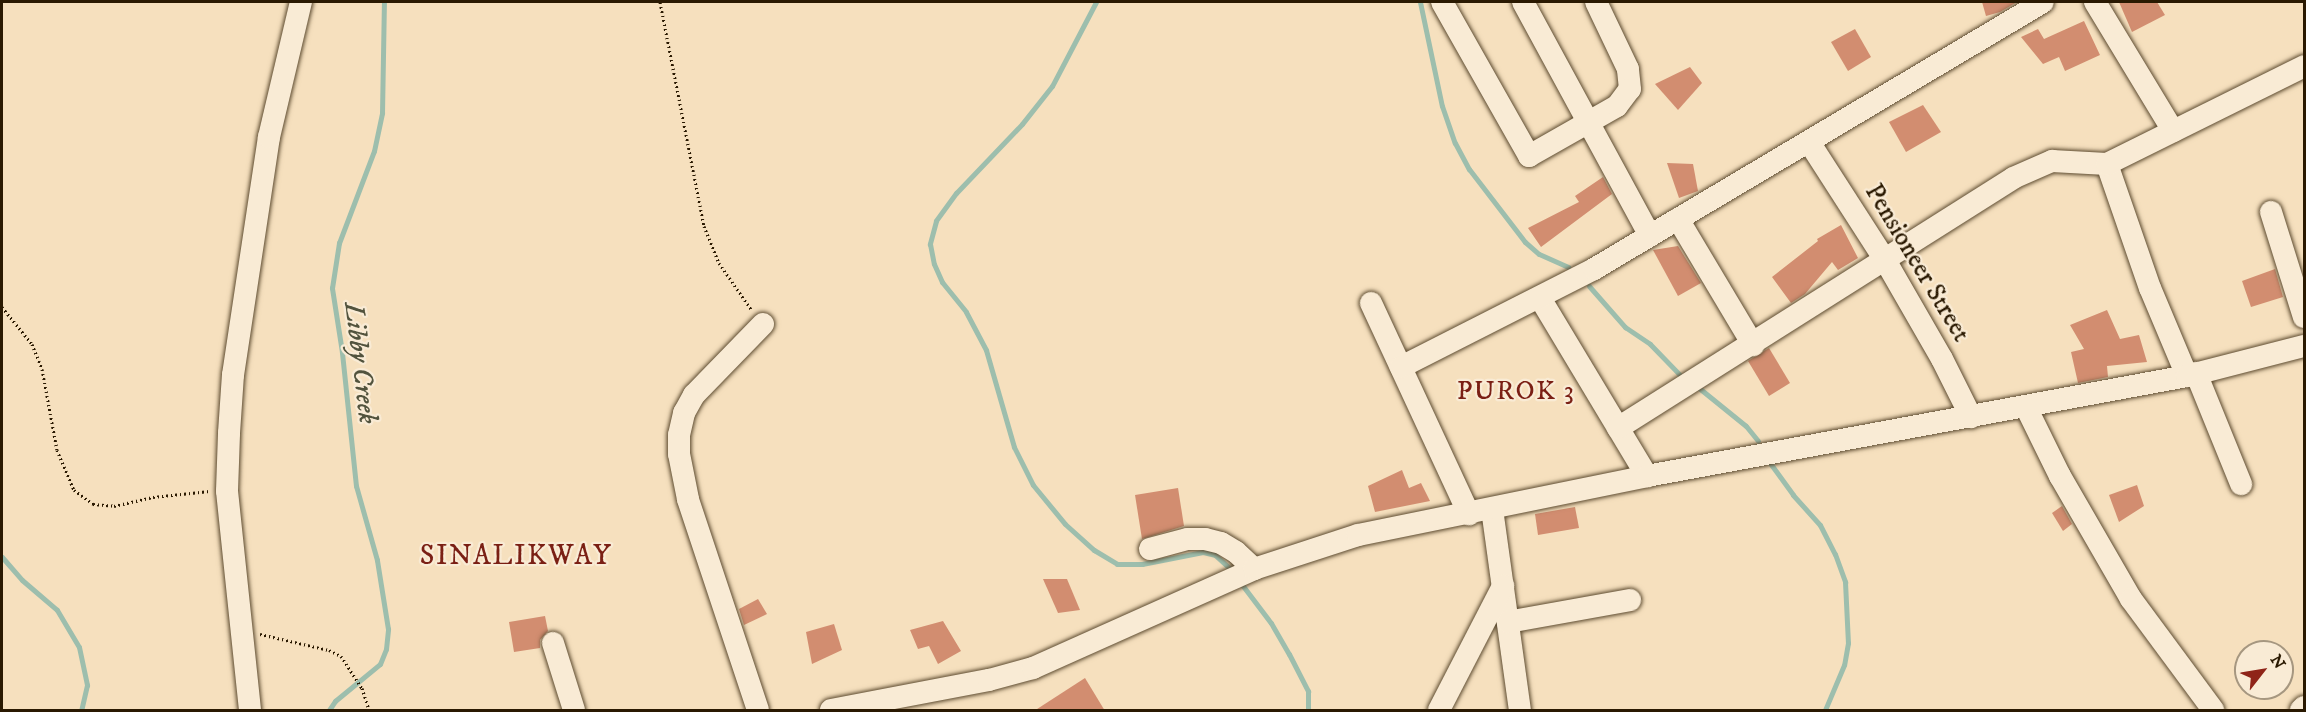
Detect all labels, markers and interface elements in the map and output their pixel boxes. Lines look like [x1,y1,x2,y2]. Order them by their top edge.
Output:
street label: Pensioneer Street [1858,178,1976,348]
water label: Libby Creek [336,300,384,426]
district label: PUROK 3 [1457,376,1575,408]
district label: SINALIKWAY [420,539,612,573]
north arrow [2234,640,2294,700]
text: N [2266,651,2290,673]

